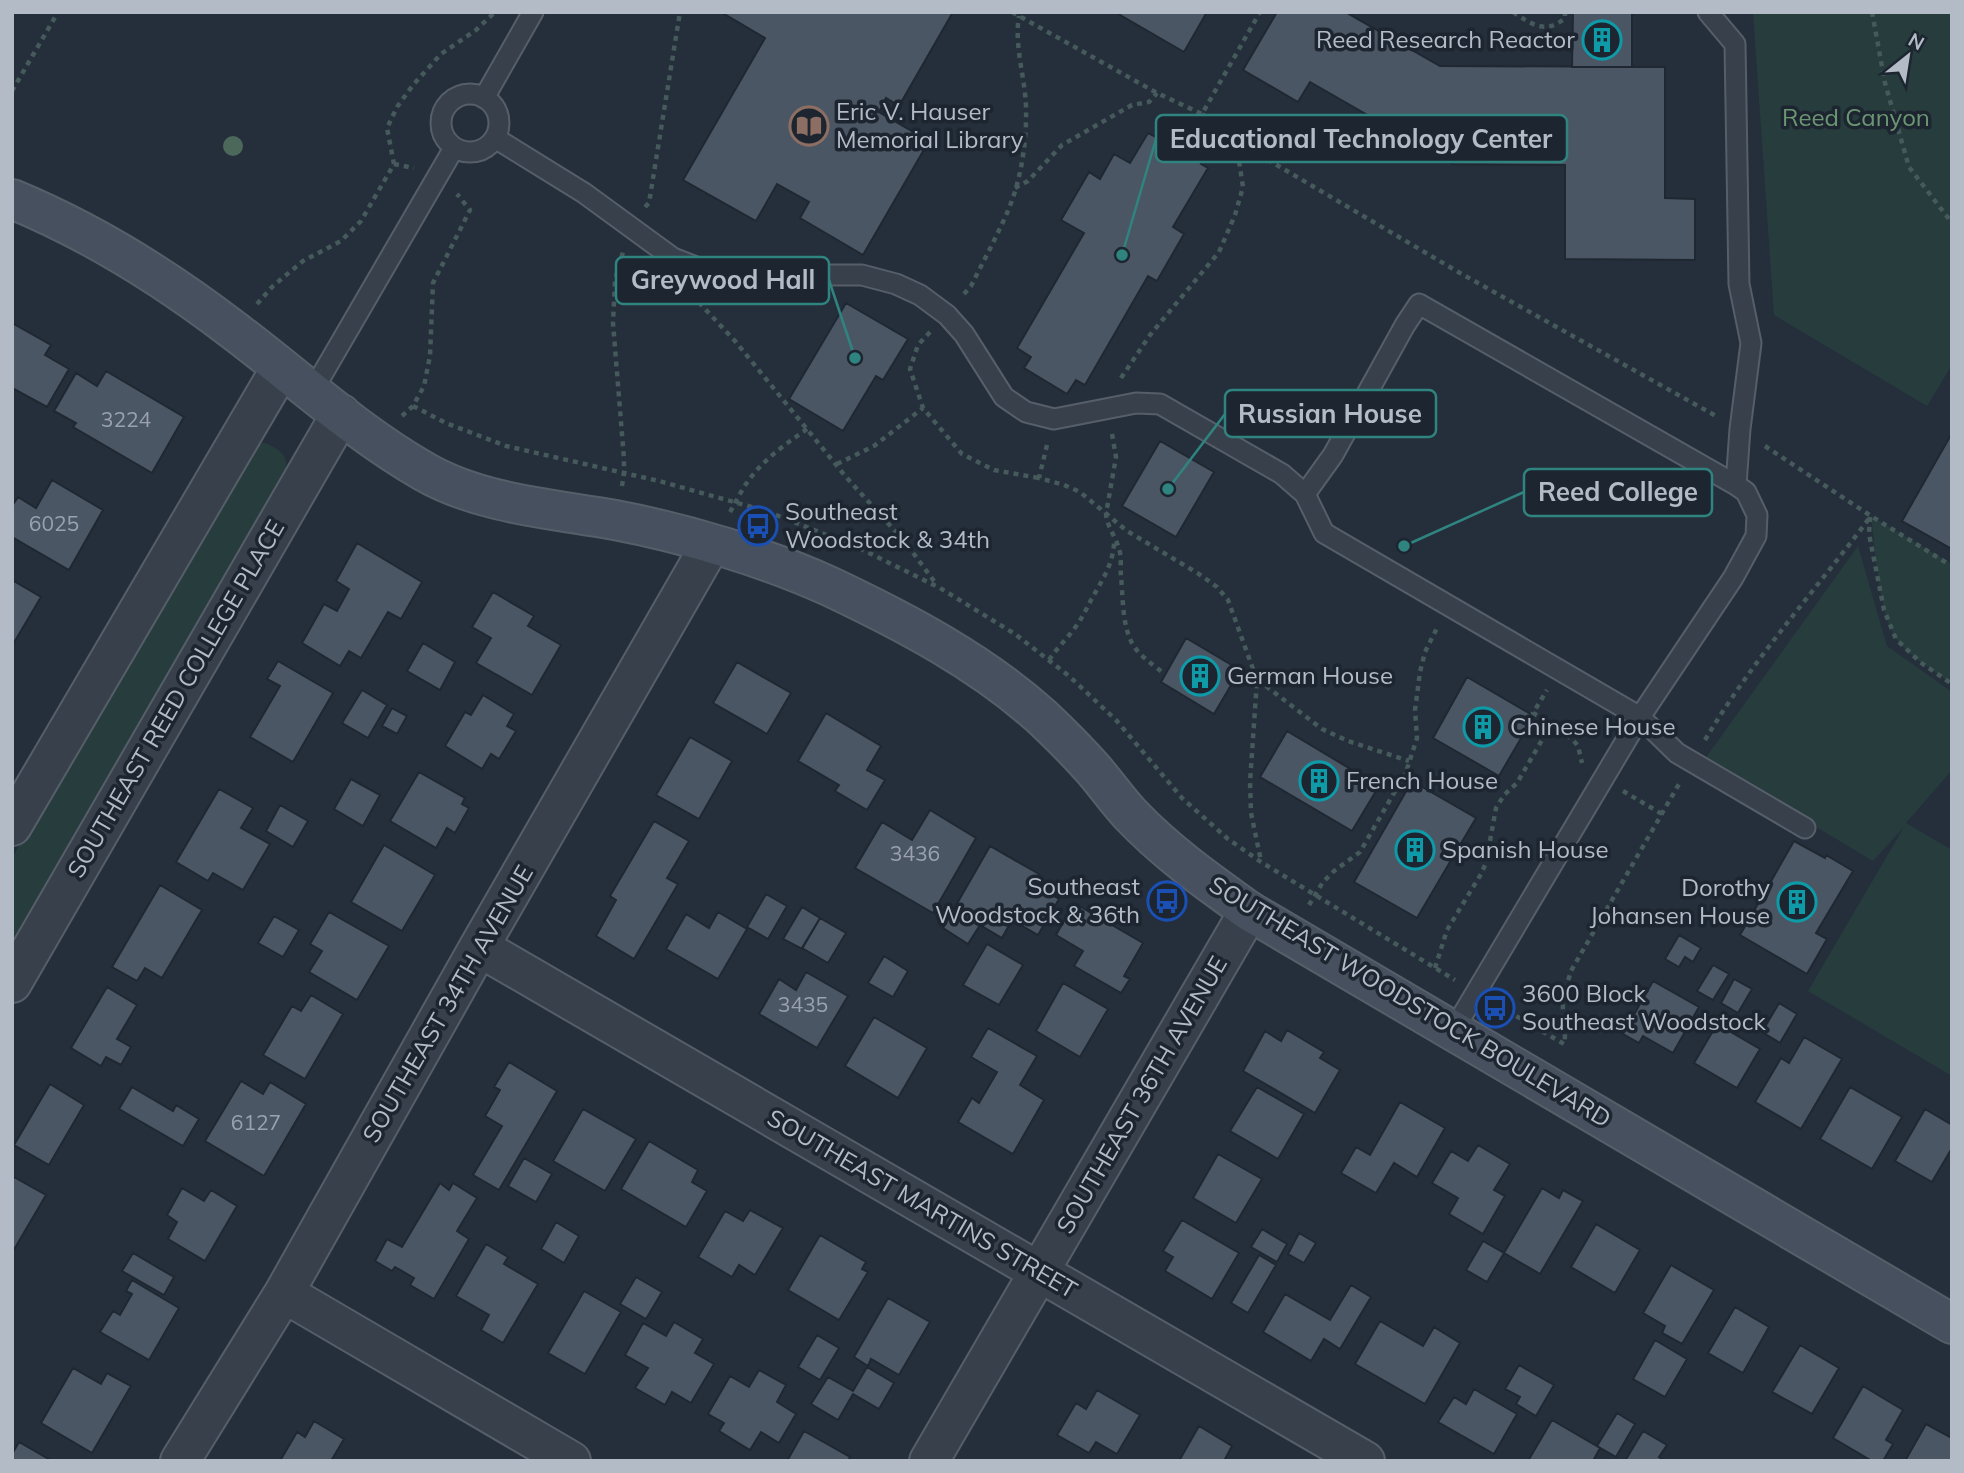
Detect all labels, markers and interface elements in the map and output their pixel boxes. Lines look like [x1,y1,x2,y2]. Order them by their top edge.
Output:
building icon: Reed Research Reactor [1581,19,1623,61]
north arrow [1873,21,1943,91]
place label: Reed Research Reactor [1316,24,1575,54]
text: N [1904,27,1929,55]
place label: Eric V. Hauser Memorial Library [836,96,1024,154]
park label: Reed Canyon [1782,102,1930,132]
library icon: Eric V. Hauser Memorial Library [788,105,830,147]
callout: Educational Technology Center [1156,115,1567,162]
text: Educational Technology Center [1170,122,1553,155]
callout: Greywood Hall [616,257,829,304]
text: Greywood Hall [631,263,815,296]
callout: Russian House [1225,390,1436,437]
text: Russian House [1238,397,1422,430]
house number: 3224 [101,406,152,432]
callout: Reed College [1524,469,1712,516]
text: Reed College [1538,475,1698,508]
place label: Southeast Woodstock & 34th [785,496,990,554]
bus stop icon: Southeast Woodstock & 34th [737,505,779,547]
house number: 6025 [29,510,79,536]
street label: SOUTHEAST REED COLLEGE PLACE [60,514,290,883]
building icon: German House [1179,655,1221,697]
place label: German House [1227,660,1393,690]
building icon: Chinese House [1462,706,1504,748]
place label: Chinese House [1510,711,1675,741]
building icon: French House [1298,760,1340,802]
place label: French House [1346,765,1498,795]
building icon: Spanish House [1394,829,1436,871]
place label: Spanish House [1442,834,1609,864]
house number: 3436 [890,840,940,866]
street label: SOUTHEAST 34TH AVENUE [355,860,539,1147]
street label: SOUTHEAST WOODSTOCK BOULEVARD [1204,869,1617,1133]
place label: Southeast Woodstock & 36th [935,871,1140,929]
place label: Dorothy Johansen House [1590,872,1770,930]
bus stop icon: Southeast Woodstock & 36th [1146,880,1188,922]
building icon: Dorothy Johansen House [1776,881,1818,923]
street label: SOUTHEAST 36TH AVENUE [1049,951,1233,1238]
place label: 3600 Block Southeast Woodstock [1522,978,1767,1036]
bus stop icon: 3600 Block Southeast Woodstock [1474,987,1516,1029]
house number: 3435 [778,991,828,1017]
street label: SOUTHEAST MARTINS STREET [762,1102,1083,1305]
house number: 6127 [231,1109,281,1135]

